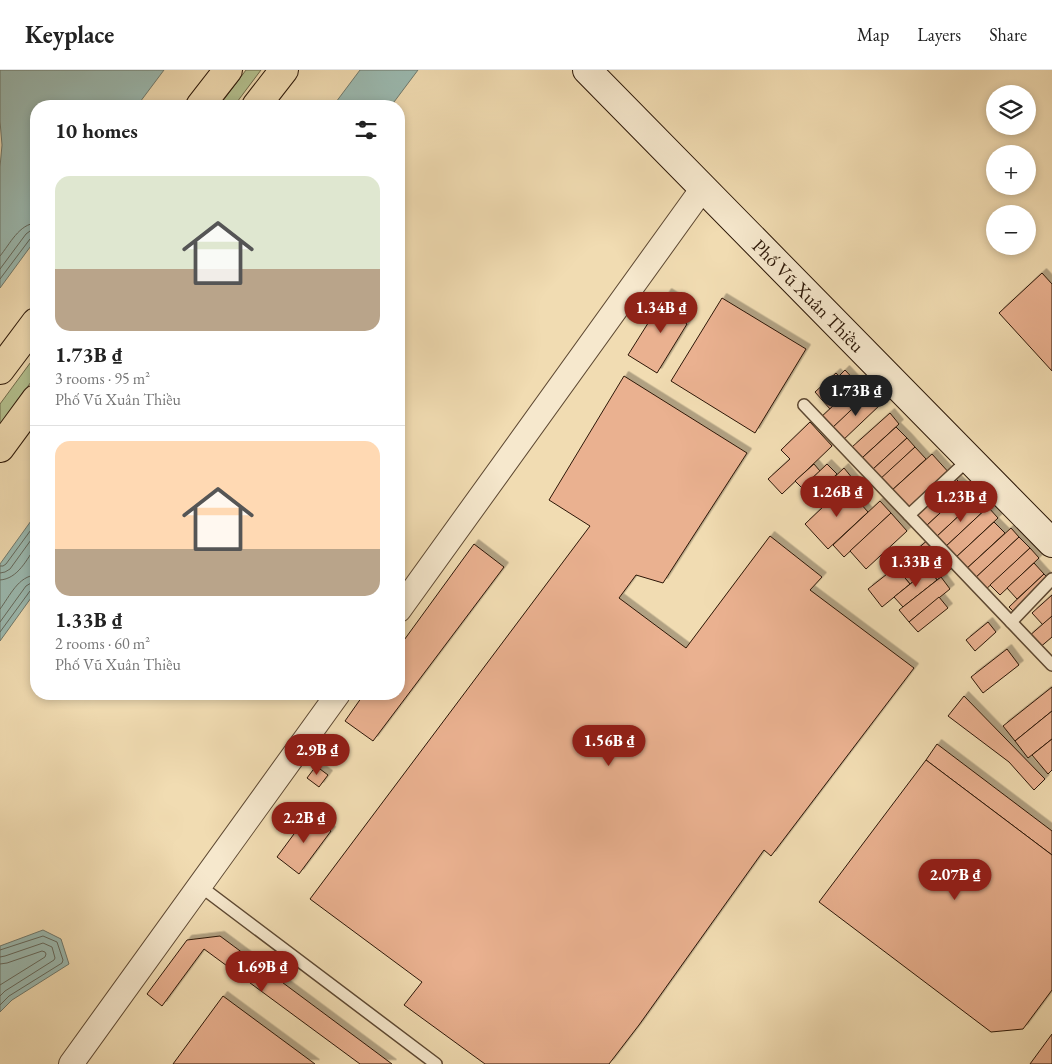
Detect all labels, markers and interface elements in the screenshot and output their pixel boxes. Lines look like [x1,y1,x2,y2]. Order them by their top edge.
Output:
text: Keyplace [25,19,114,50]
text: Map [857,23,889,46]
text: Layers [917,23,961,46]
text: Share [989,23,1027,46]
map controls [986,85,1036,255]
button: layers [986,85,1036,135]
icon: filters [352,116,380,144]
text: 10 homes [55,117,138,144]
button: + [986,145,1036,195]
button: − [986,205,1036,255]
icon: home [173,208,263,298]
street label: Phố Vũ Xuân Thiều [747,234,870,358]
pin: 1.34B ₫ [615,292,707,334]
text: 1.34B ₫ [635,297,687,318]
text: 1.73B ₫ [55,341,122,368]
text: 3 rooms · 95 m² [55,368,150,389]
pin: 1.73B ₫ [810,374,902,417]
text: 1.73B ₫ [830,380,882,401]
text: Phố Vũ Xuân Thiều [55,389,181,410]
icon: home [173,474,263,564]
pin: 1.26B ₫ [791,476,883,518]
pin: 1.23B ₫ [915,480,1007,523]
text: 1.26B ₫ [811,481,863,502]
text: 1.23B ₫ [935,486,987,507]
pin: 1.33B ₫ [870,546,962,588]
text: 1.33B ₫ [890,551,942,572]
text: 1.33B ₫ [55,606,122,633]
text: 2 rooms · 60 m² [55,633,150,654]
text: Phố Vũ Xuân Thiều [55,654,181,675]
pin: 1.56B ₫ [563,724,655,767]
text: 1.56B ₫ [583,730,635,751]
pin: 2.9B ₫ [276,734,358,776]
text: 2.9B ₫ [296,739,338,760]
pin: 2.2B ₫ [263,802,345,844]
text: 2.2B ₫ [283,807,325,828]
pin: 2.07B ₫ [909,858,1001,901]
text: 2.07B ₫ [929,864,981,885]
pin: 1.69B ₫ [216,950,308,993]
text: 1.69B ₫ [236,956,288,977]

